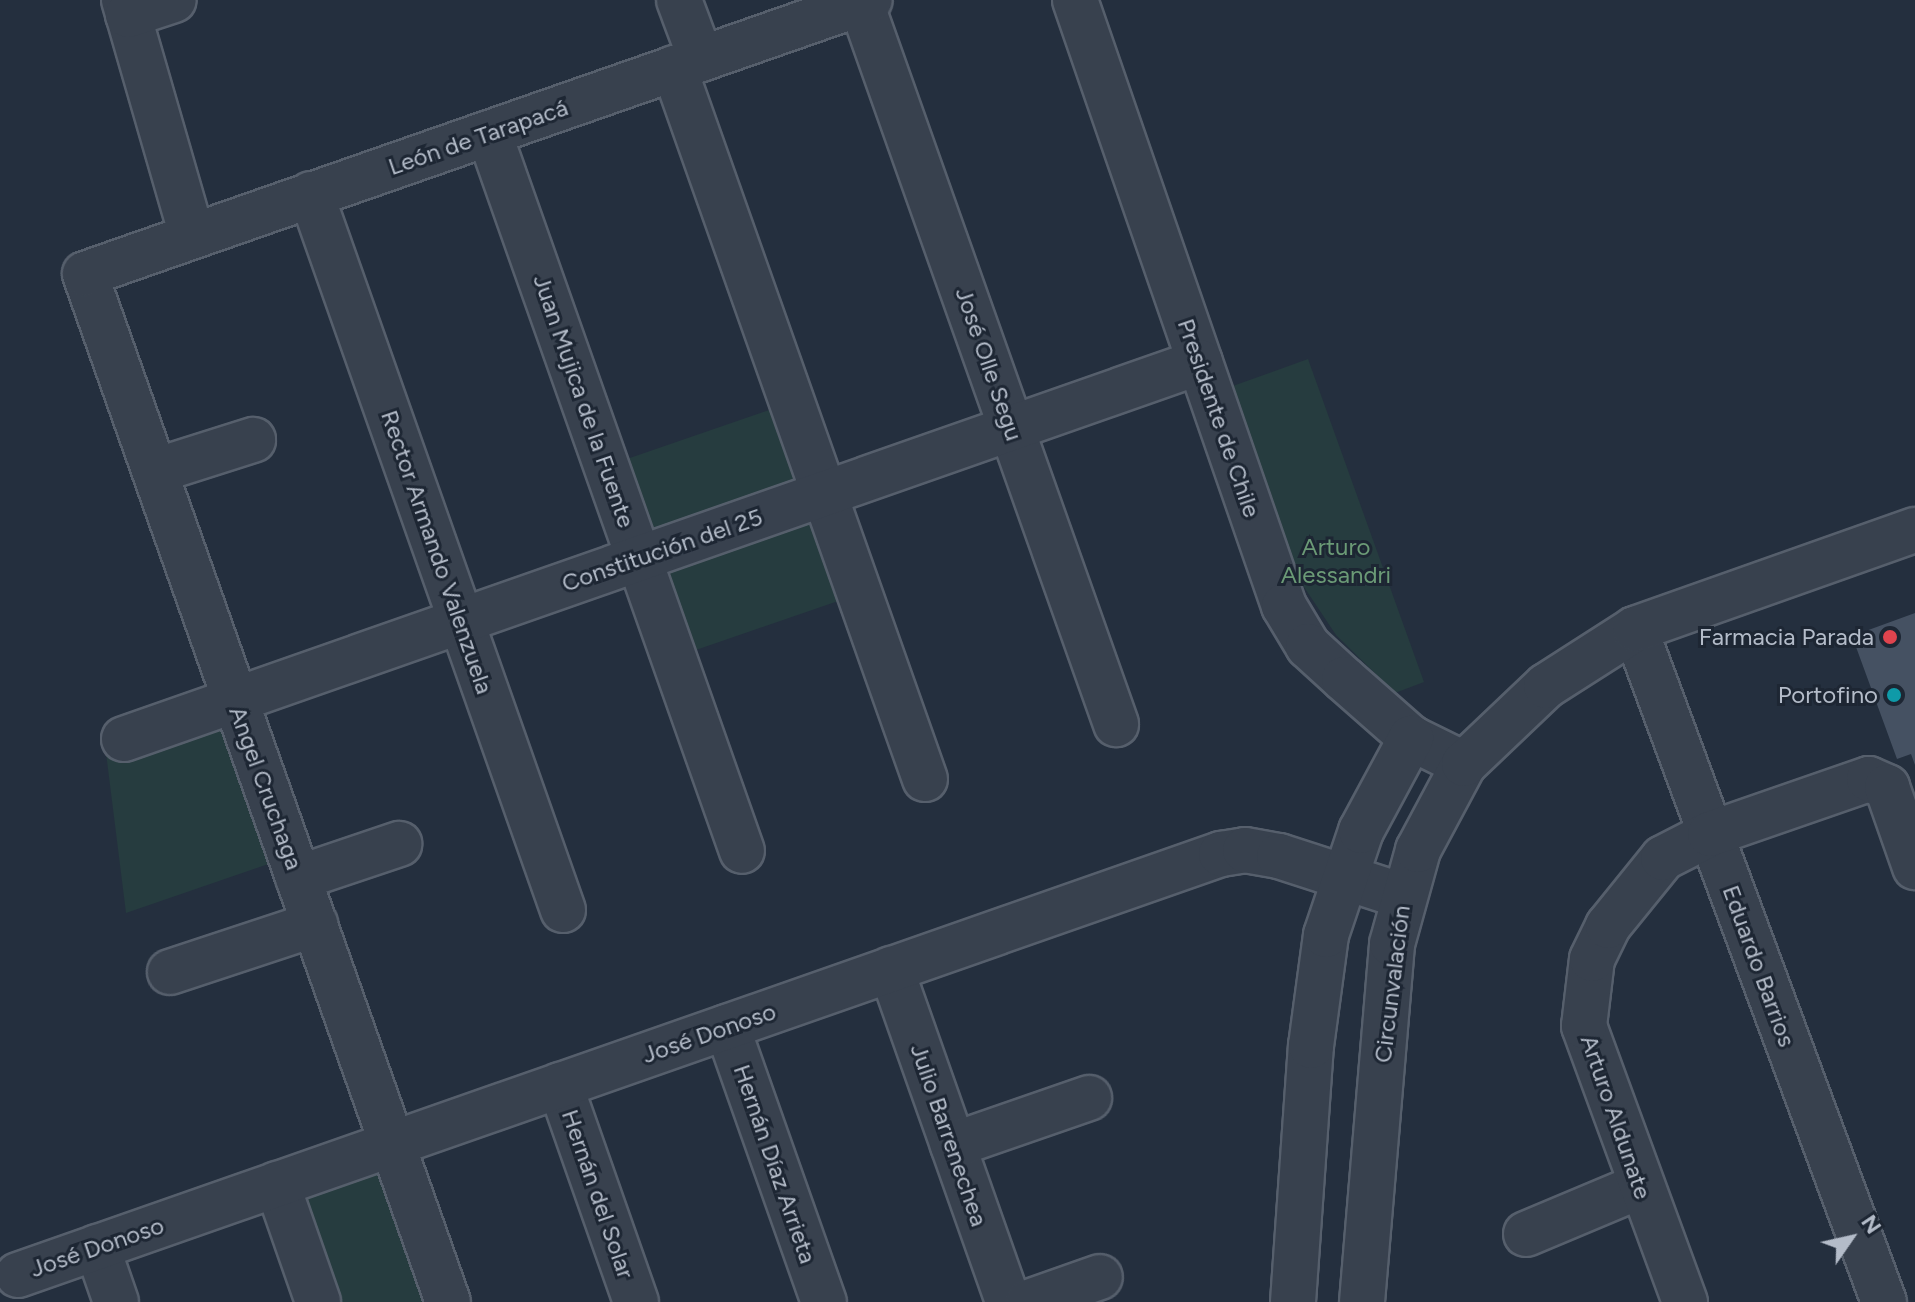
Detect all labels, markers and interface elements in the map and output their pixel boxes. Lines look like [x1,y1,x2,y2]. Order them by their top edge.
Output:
street label: León de Tarapacá [384,93,572,181]
street label: Juan Mujica de la Fuente [527,271,641,531]
street label: José Olle Segu [949,284,1029,444]
street label: Presidente de Chile [1172,315,1266,521]
street label: Rector Armando Valenzuela [375,406,499,698]
street label: Constitución del 25 [558,502,766,598]
park label: Arturo Alessandri [1281,533,1391,589]
place label: Farmacia Parada [1699,623,1874,651]
marker: Farmacia Parada [1881,628,1899,646]
place label: Portofino [1778,681,1878,709]
marker: Portofino [1885,686,1903,704]
street label: Angel Cruchaga [223,702,309,874]
street label: Eduardo Barrios [1716,881,1802,1051]
street label: Circunvalación [1368,904,1416,1064]
street label: José Donoso [638,997,780,1069]
street label: Arturo Aldunate [1574,1031,1658,1203]
street label: Julio Barrenechea [904,1040,994,1230]
street label: Hernán Díaz Arrieta [727,1061,823,1267]
street label: Hernán del Solar [556,1106,640,1282]
north arrow [1811,1198,1891,1278]
text: N [1855,1210,1887,1239]
street label: José Donoso [26,1211,168,1283]

